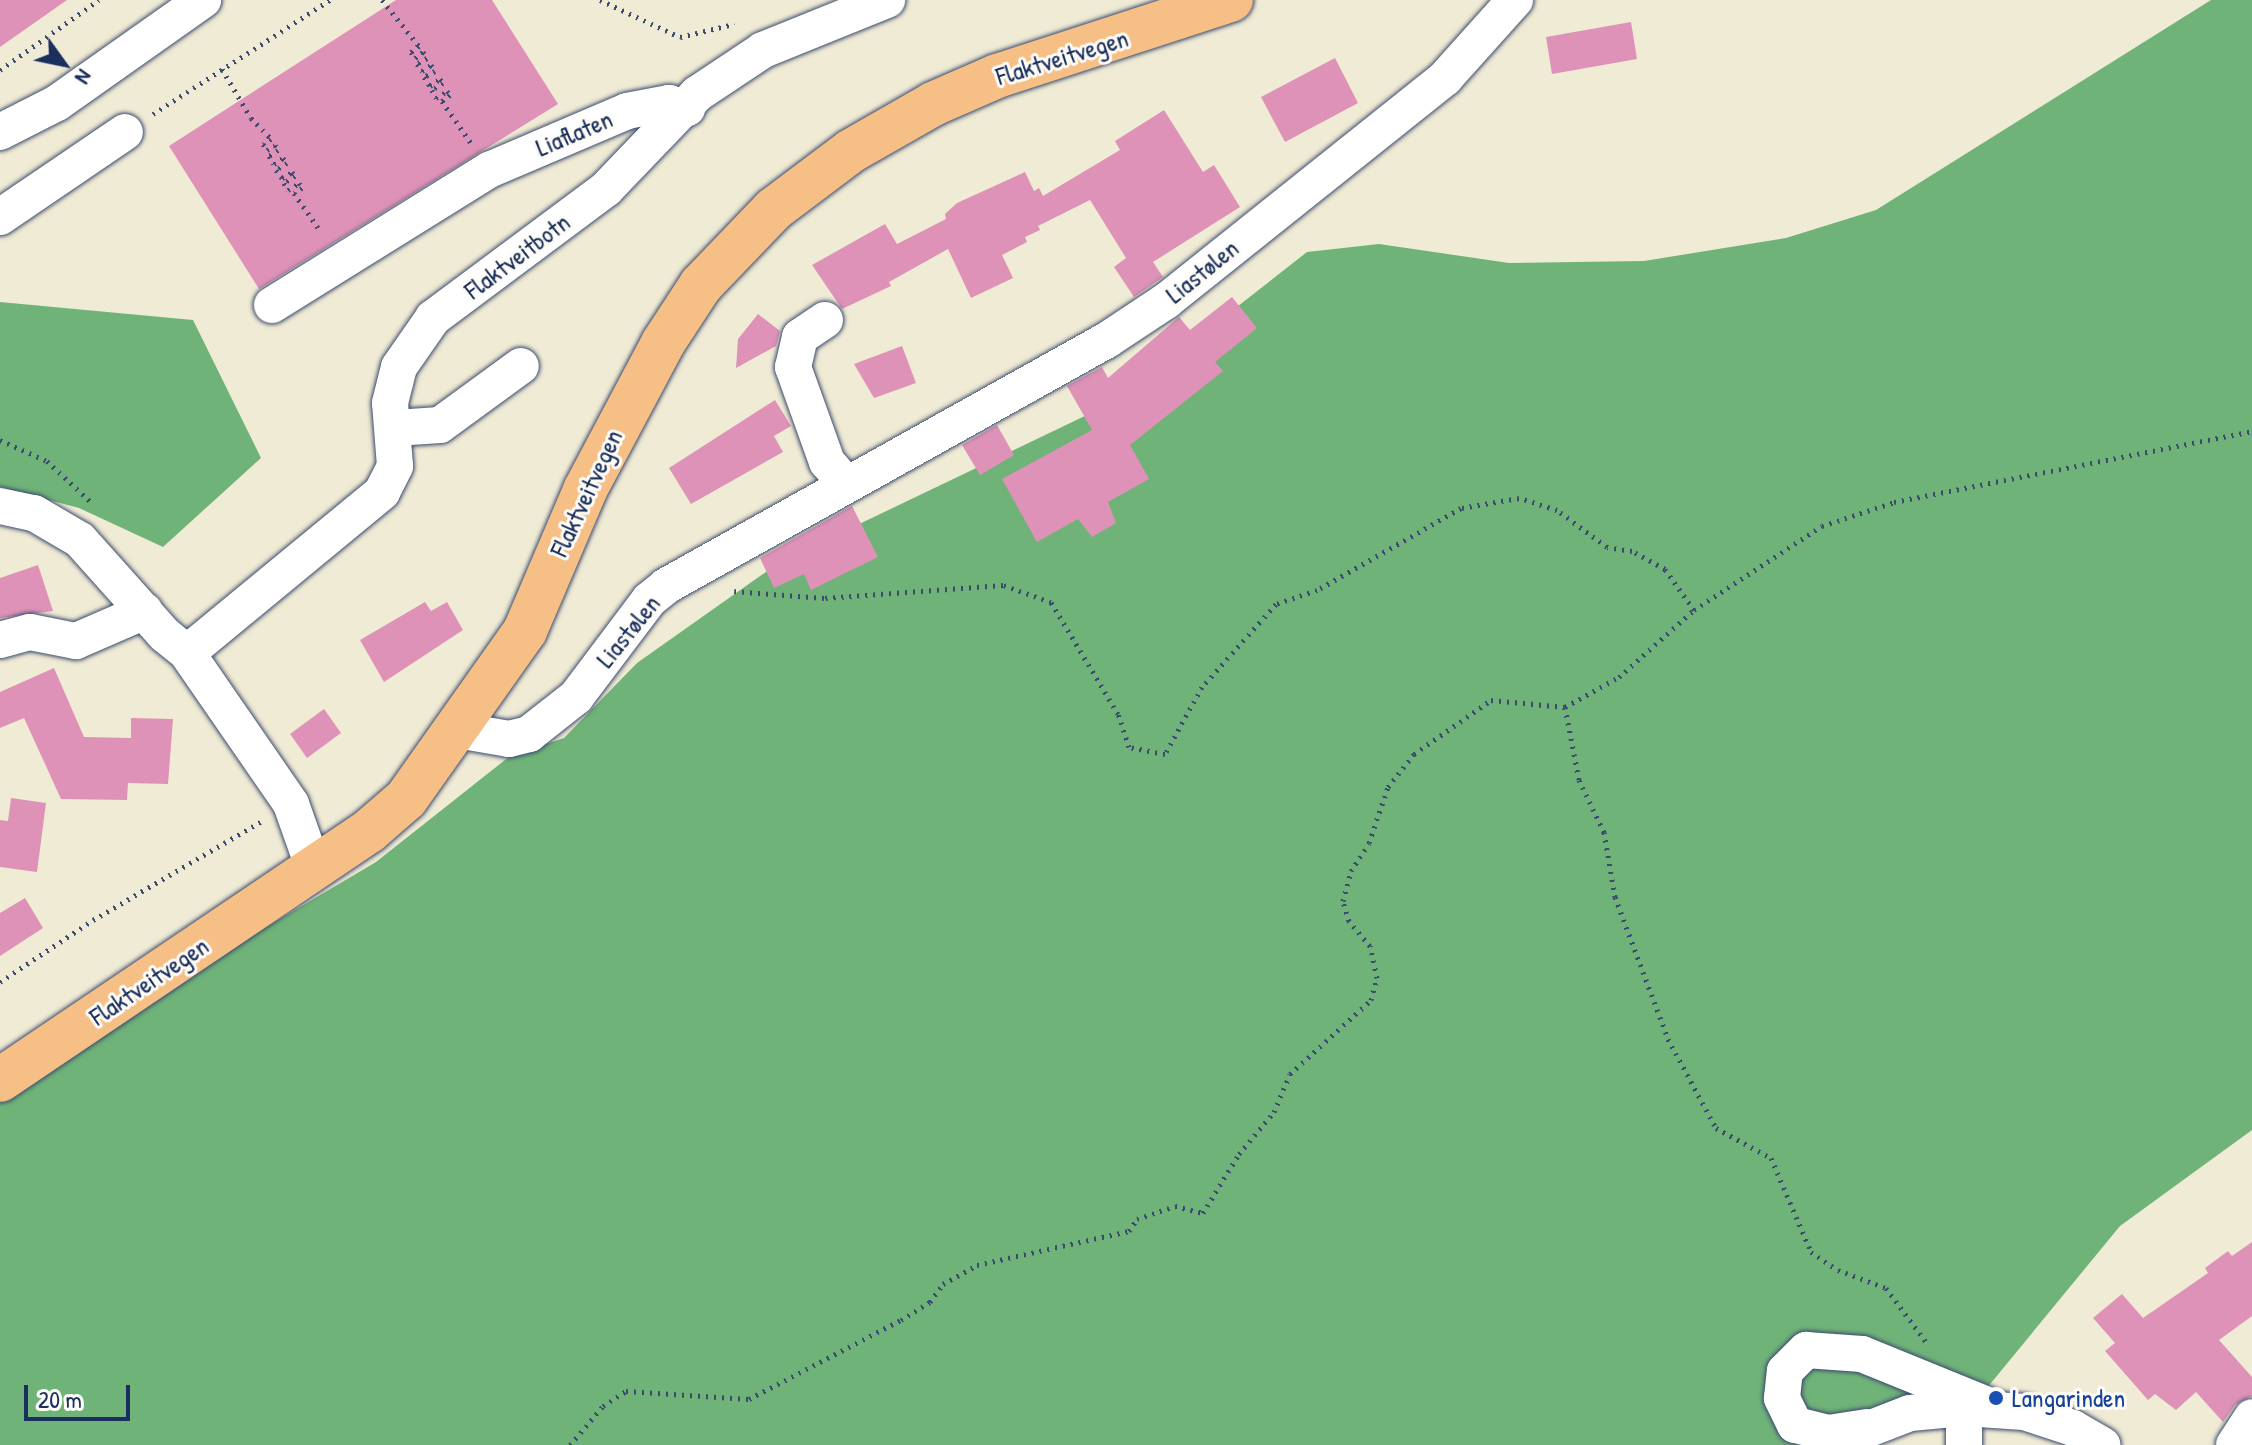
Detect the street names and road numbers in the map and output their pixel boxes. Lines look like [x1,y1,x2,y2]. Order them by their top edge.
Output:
street label: Flaktveitvegen [992,22,1132,92]
street label: Liaflaten [531,103,617,163]
street label: Flaktveitbotn [458,206,576,306]
street label: Liastølen [1159,232,1245,310]
street label: Flaktveitvegen [543,425,629,561]
street label: Liastølen [589,588,667,674]
street label: Flaktveitvegen [84,930,214,1032]

